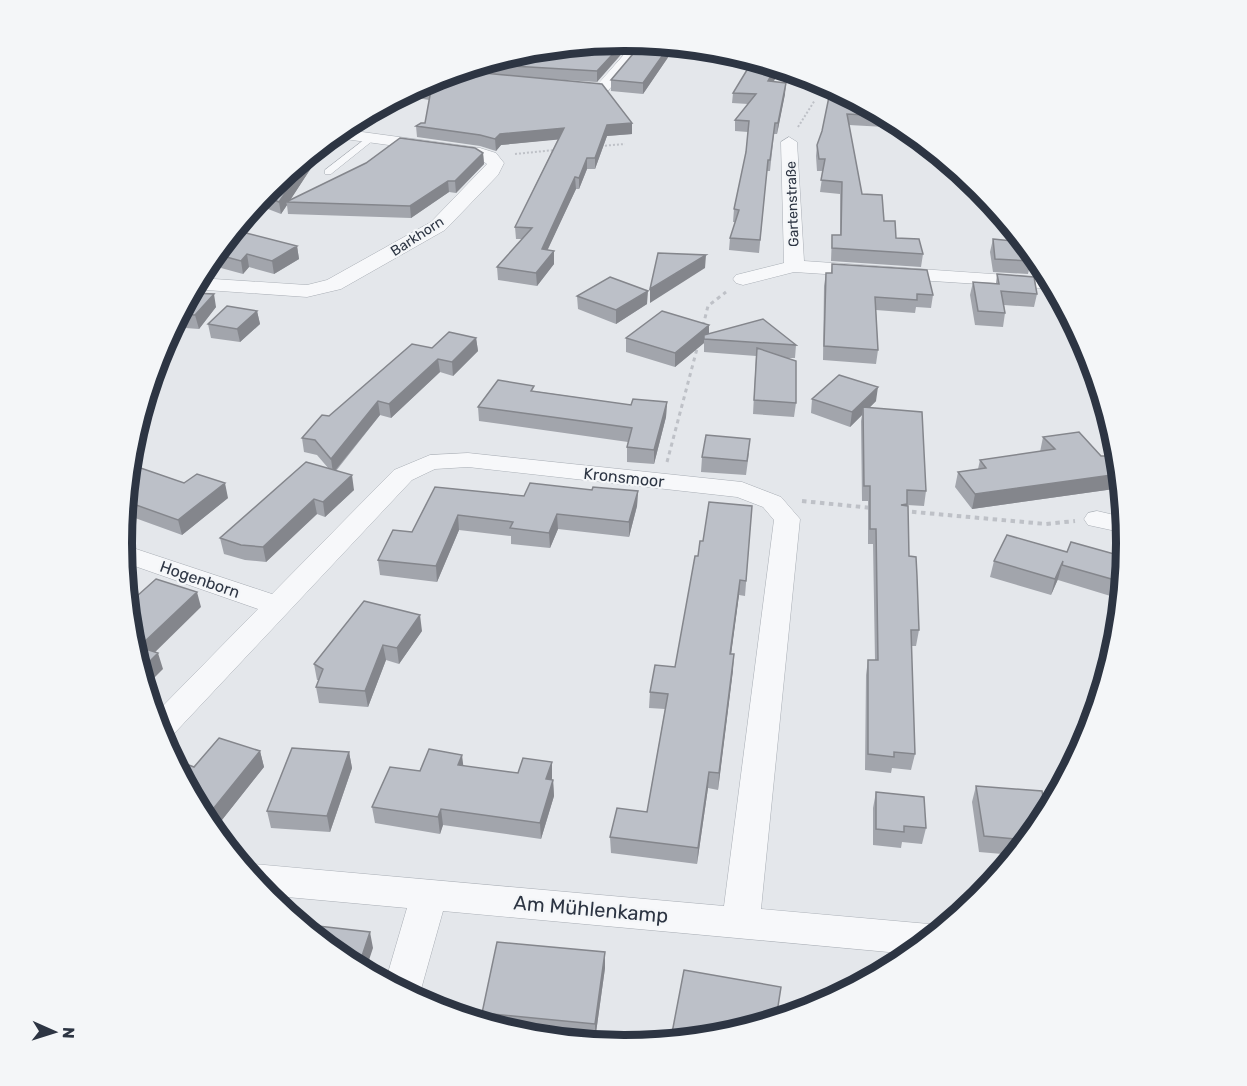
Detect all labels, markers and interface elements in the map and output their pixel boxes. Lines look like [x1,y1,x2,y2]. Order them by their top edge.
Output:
street label: Gartenstraße [782,161,802,247]
street label: Barkhorn [387,213,447,260]
street label: Kronsmoor [583,464,665,491]
street label: Hogenborn [157,557,242,602]
street label: Am Mühlenkamp [513,890,669,928]
north arrow [24,1002,84,1062]
text: N [59,1027,78,1039]

